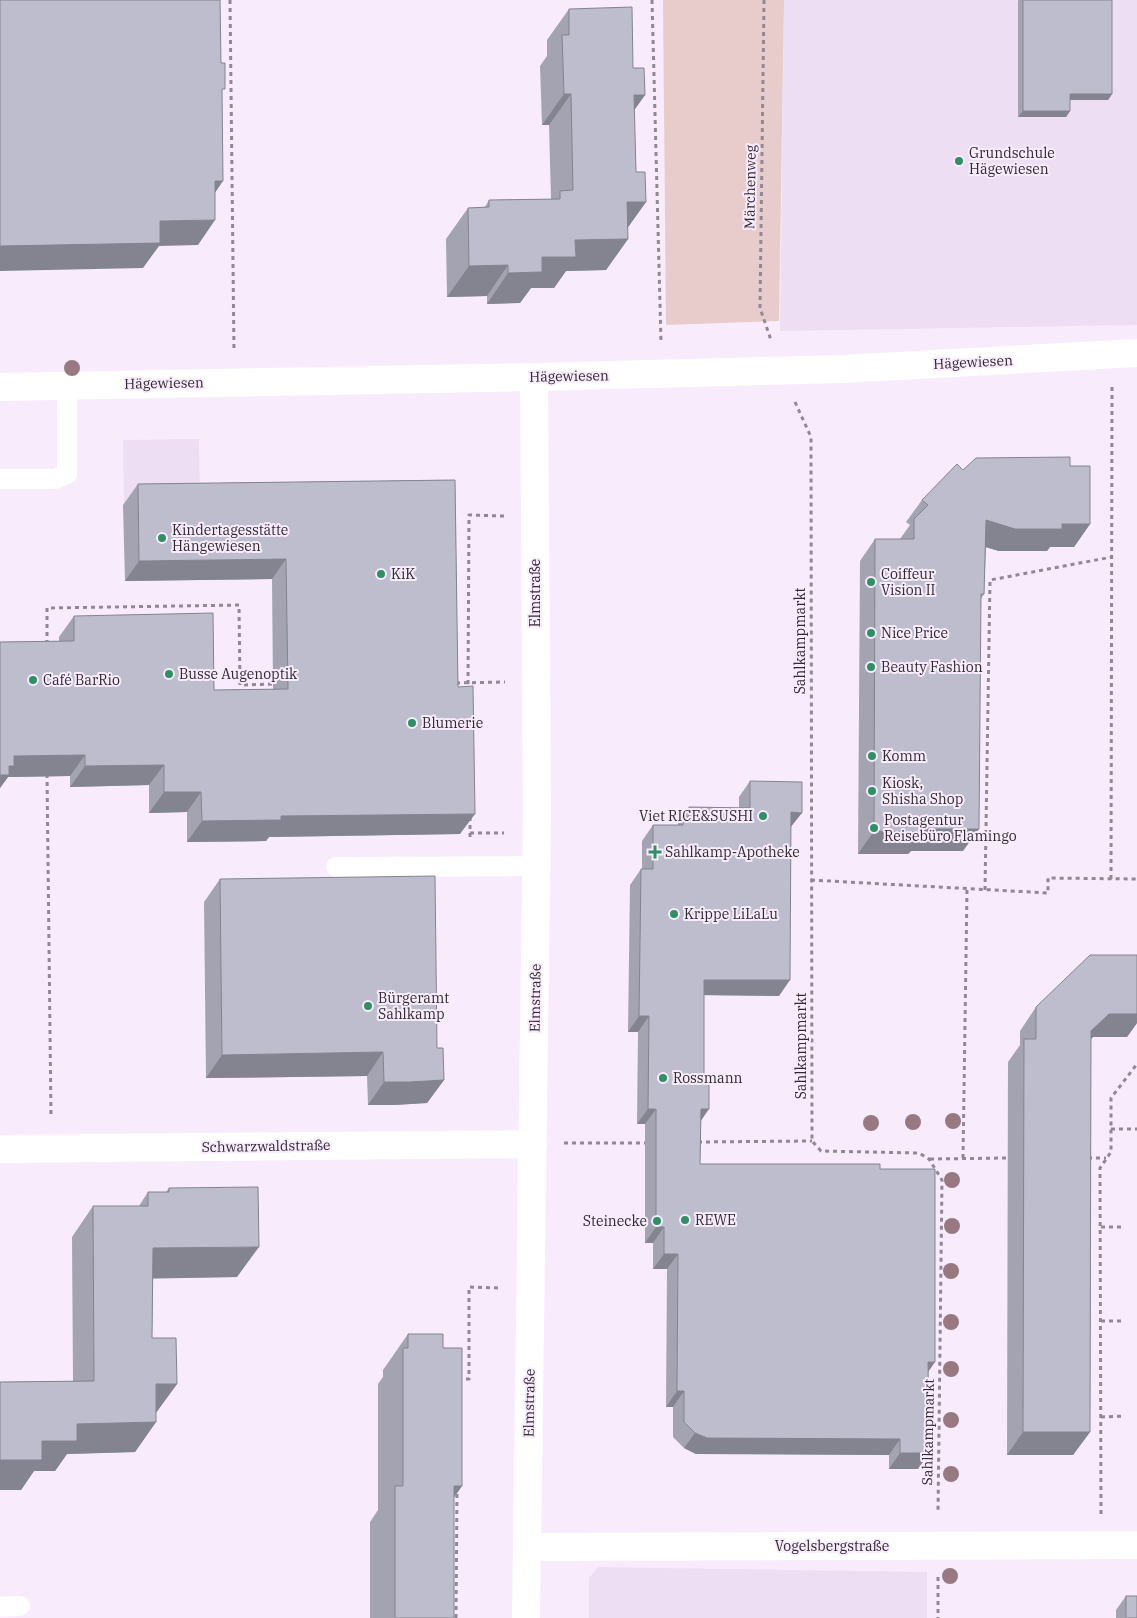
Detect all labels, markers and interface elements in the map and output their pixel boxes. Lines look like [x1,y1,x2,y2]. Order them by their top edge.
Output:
street label: Märchenweg [740,144,760,229]
place label: Grundschule Hägewiesen [969,144,1055,178]
marker: Grundschule Hägewiesen [953,155,965,167]
street label: Hägewiesen [933,351,1013,373]
street label: Hägewiesen [529,366,609,386]
street label: Hägewiesen [124,373,204,393]
place label: Kindertagesstätte Hängewiesen [172,521,288,555]
marker: Kindertagesstätte Hängewiesen [156,532,168,544]
street label: Elmstraße [526,559,544,627]
place label: KiK [391,565,415,583]
place label: Coiffeur Vision II [881,565,936,599]
marker: KiK [375,568,387,580]
marker: Coiffeur Vision II [865,576,877,588]
street label: Sahlkampmarkt [791,588,809,694]
place label: Nice Price [881,624,948,642]
marker: Nice Price [865,627,877,639]
place label: Beauty Fashion [881,658,983,676]
marker: Beauty Fashion [865,661,877,673]
place label: Busse Augenoptik [179,665,298,683]
marker: Busse Augenoptik [163,668,175,680]
place label: Café BarRio [43,671,120,689]
marker: Café BarRio [27,674,39,686]
place label: Blumerie [422,714,483,732]
marker: Blumerie [406,717,418,729]
place label: Komm [882,747,926,765]
marker: Komm [866,750,878,762]
place label: Kiosk, Shisha Shop [882,774,963,808]
marker: Kiosk, Shisha Shop [866,785,878,797]
place label: Viet RICE&SUSHI [639,807,753,825]
marker: Viet RICE&SUSHI [757,810,769,822]
place label: Postagentur Reisebüro Flamingo [884,811,1017,845]
marker: Postagentur Reisebüro Flamingo [868,822,880,834]
place label: Sahlkamp-Apotheke [665,843,800,861]
marker: Sahlkamp-Apotheke [649,846,661,858]
place label: Krippe LiLaLu [684,905,778,923]
marker: Krippe LiLaLu [668,908,680,920]
street label: Elmstraße [525,964,545,1032]
place label: Bürgeramt Sahlkamp [378,989,449,1023]
street label: Sahlkampmarkt [792,993,810,1099]
marker: Bürgeramt Sahlkamp [362,1000,374,1012]
place label: Rossmann [673,1069,743,1087]
marker: Rossmann [657,1072,669,1084]
street label: Schwarzwaldstraße [201,1136,331,1156]
place label: REWE [695,1211,736,1229]
place label: Steinecke [583,1212,647,1230]
marker: REWE [679,1214,691,1226]
marker: Steinecke [651,1215,663,1227]
street label: Elmstraße [519,1369,539,1437]
street label: Sahlkampmarkt [918,1378,938,1486]
street label: Vogelsbergstraße [775,1537,889,1555]

